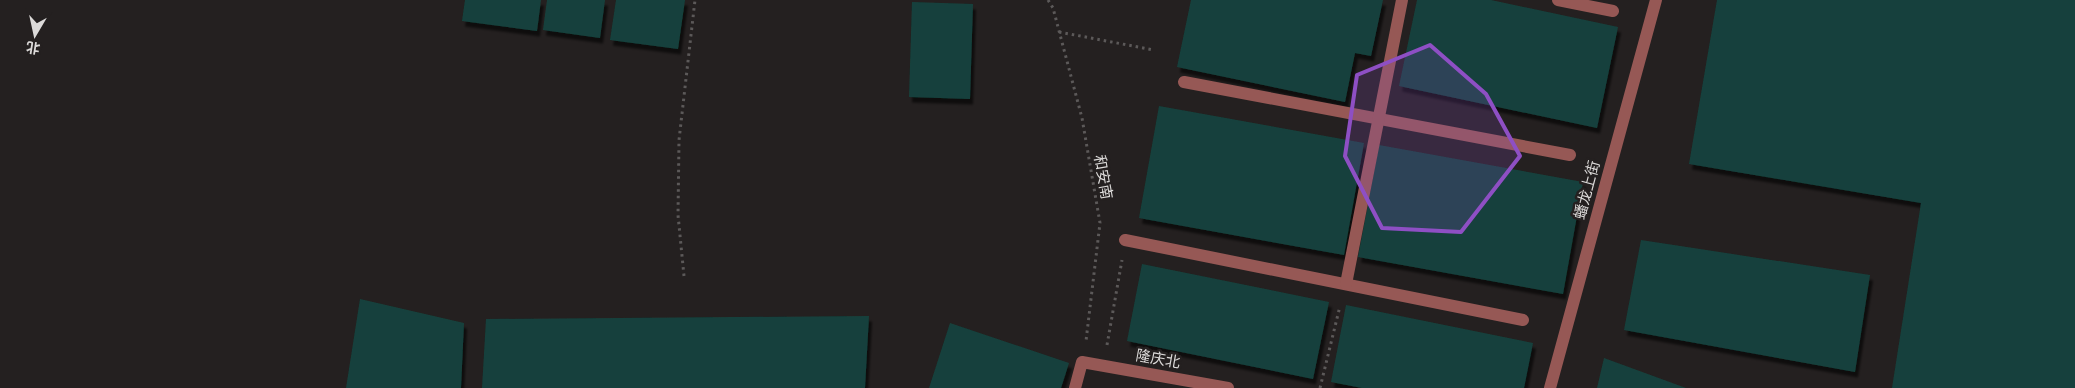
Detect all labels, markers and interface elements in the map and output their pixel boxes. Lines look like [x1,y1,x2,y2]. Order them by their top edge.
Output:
north arrow [10,10,60,60]
text: 北 [25,39,41,58]
street label: 和安南 [1090,153,1117,201]
street label: 蟠龙上街 [1570,158,1603,221]
street label: 隆庆北 [1134,345,1182,372]

